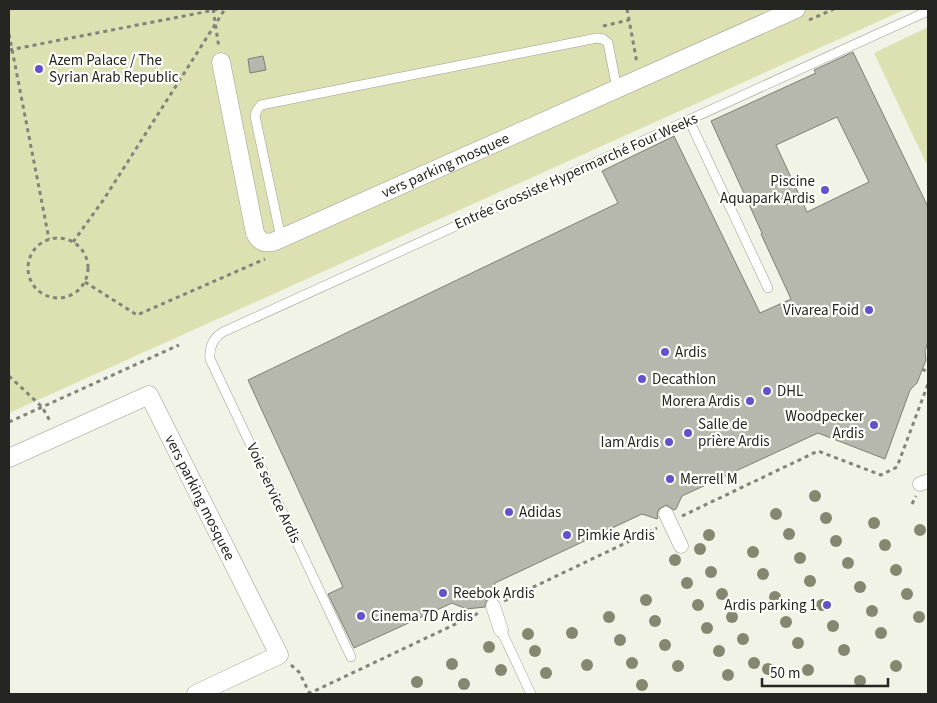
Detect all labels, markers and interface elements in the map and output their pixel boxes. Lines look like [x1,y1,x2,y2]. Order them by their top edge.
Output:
place label: Azem Palace / The Syrian Arab Republic [49,50,179,88]
marker: Azem Palace / The Syrian Arab Republic [33,63,45,75]
street label: Entrée Grossiste Hypermarché Four Weeks [451,108,701,235]
street label: vers parking mosquee [378,128,513,203]
place label: Piscine Aquapark Ardis [720,171,815,209]
marker: Piscine Aquapark Ardis [819,184,831,196]
place label: Vivarea Foid [783,300,859,321]
marker: Vivarea Foid [863,304,875,316]
place label: Ardis [675,342,707,363]
marker: Ardis [659,346,671,358]
place label: Decathlon [652,369,716,390]
marker: Decathlon [636,373,648,385]
place label: DHL [777,381,803,402]
marker: DHL [761,385,773,397]
place label: Morera Ardis [662,391,740,412]
marker: Morera Ardis [744,395,756,407]
place label: Woodpecker Ardis [785,406,865,444]
place label: Salle de prière Ardis [698,414,770,452]
marker: Woodpecker Ardis [868,419,880,431]
marker: Salle de prière Ardis [682,427,694,439]
street label: vers parking mosquee [160,431,240,564]
place label: Iam Ardis [601,432,659,453]
marker: Iam Ardis [663,436,675,448]
street label: Voie service Ardis [241,440,306,547]
place label: Merrell M [680,469,738,490]
marker: Merrell M [664,473,676,485]
place label: Adidas [519,502,561,523]
marker: Adidas [503,506,515,518]
place label: Pimkie Ardis [577,525,655,546]
marker: Pimkie Ardis [561,529,573,541]
place label: Reebok Ardis [453,583,535,604]
marker: Reebok Ardis [437,587,449,599]
place label: Ardis parking 1 [724,595,817,616]
marker: Ardis parking 1 [821,599,833,611]
place label: Cinema 7D Ardis [371,606,473,627]
marker: Cinema 7D Ardis [355,610,367,622]
scale bar [762,656,888,688]
text: 50 m [770,663,800,684]

